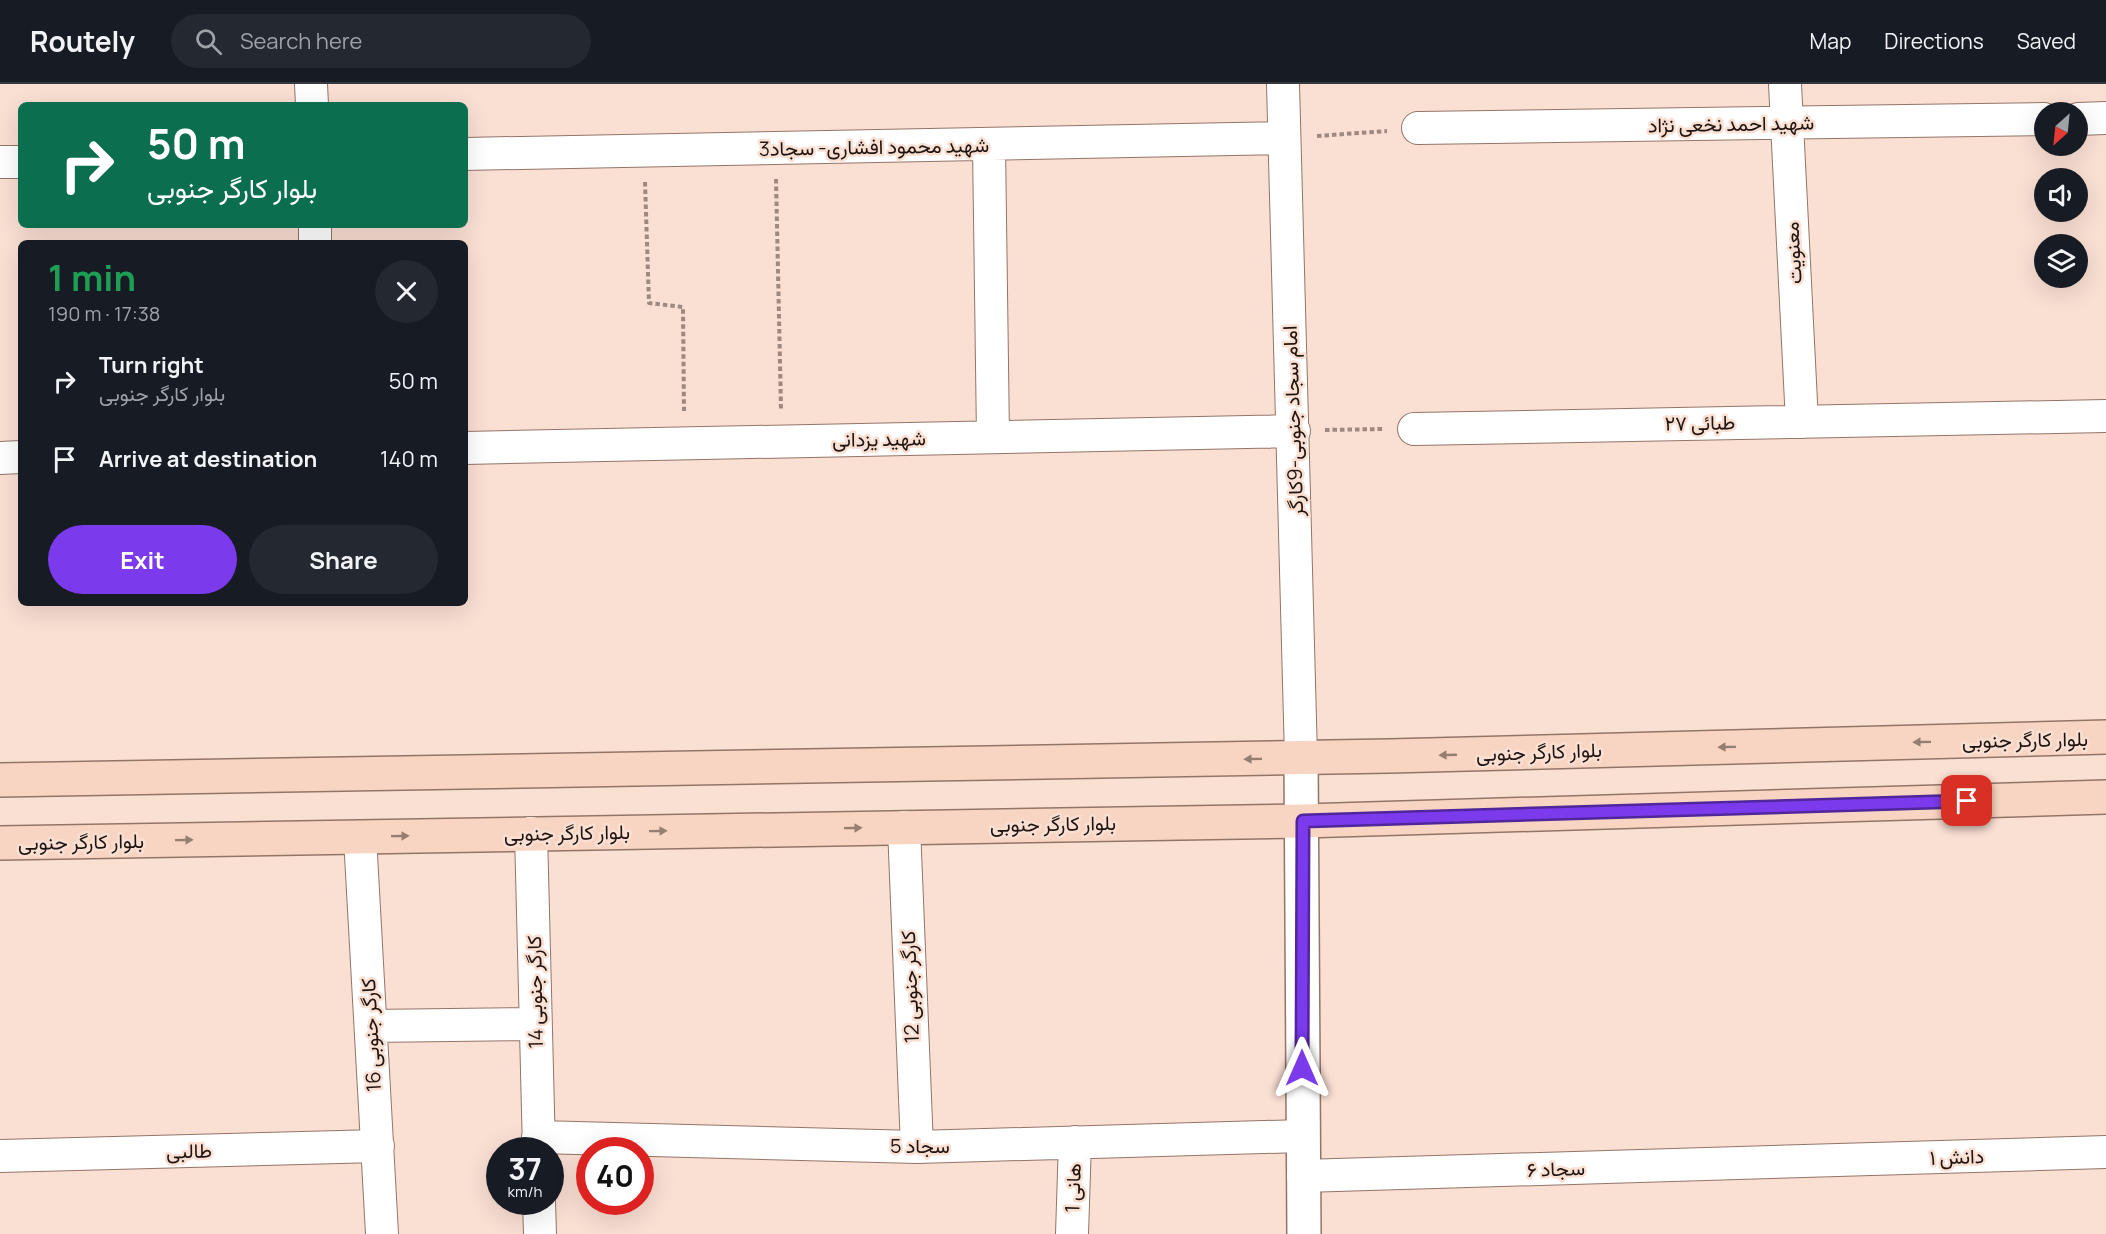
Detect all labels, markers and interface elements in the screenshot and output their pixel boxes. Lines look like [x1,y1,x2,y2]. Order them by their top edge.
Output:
search box [171,14,591,68]
text: Routely [30,22,135,60]
icon: search [192,25,225,58]
text: Search here [240,26,362,56]
text: Map [1810,27,1851,55]
text: Directions [1884,27,1984,55]
text: Saved [2017,27,2076,55]
north arrow [2034,102,2088,156]
map controls [2034,102,2088,288]
street label: شهید احمد نخعی نژاد [1648,109,1814,138]
text: 50 m [147,114,245,172]
icon: right [48,126,126,204]
street label: شهید محمود افشاری- سجاد3 [759,131,989,162]
button: sound [2034,168,2088,222]
text: بلوار کارگر جنوبی [147,169,317,206]
street label: معنویت [1777,221,1808,285]
button: layers [2034,234,2088,288]
text: 1 min [48,253,136,302]
button: close [375,260,438,323]
text: 190 m · 17:38 [48,300,160,327]
street label: امام سجاد جنوبی-9کارگر [1276,325,1309,518]
text: Turn right [99,350,204,380]
icon: right [48,365,81,398]
text: 50 m [389,366,438,396]
text: بلوار کارگر جنوبی [99,380,225,407]
street label: طبائی ۲۷ [1664,408,1736,437]
street label: شهید یزدانی [832,424,926,453]
icon: arrive [48,443,81,476]
text: Arrive at destination [99,444,317,474]
text: 140 m [380,444,438,474]
button: Exit [48,525,237,594]
button: Share [249,525,438,594]
street label: بلوار کارگر جنوبی [1962,725,2088,754]
street label: بلوار کارگر جنوبی [1475,736,1602,767]
one-way arrow [1912,738,1931,747]
one-way arrow [1717,743,1736,752]
one-way arrow [1438,750,1457,759]
one-way arrow [1243,754,1262,763]
pin [1941,775,1992,826]
icon: arrive [1950,784,1983,817]
street label: بلوار کارگر جنوبی [990,809,1116,838]
street label: بلوار کارگر جنوبی [504,818,630,847]
one-way arrow [844,823,863,833]
one-way arrow [649,826,668,836]
street label: بلوار کارگر جنوبی [18,827,144,856]
one-way arrow [391,831,410,841]
one-way arrow [175,835,194,845]
street label: کارگر جنوبی 12 [894,930,925,1044]
street label: کارگر جنوبی 14 [520,935,549,1049]
street label: کارگر جنوبی 16 [354,977,387,1092]
position arrow [1270,1036,1334,1100]
street label: سجاد 5 [890,1132,950,1159]
street label: طالبی [166,1137,212,1164]
speed limit sign: 40 [576,1137,654,1215]
street label: دانش ۱ [1929,1142,1985,1171]
text: 37 [508,1148,542,1189]
street label: سجاد ۶ [1527,1154,1585,1183]
street label: هانی 1 [1058,1163,1087,1213]
text: km/h [508,1181,542,1202]

